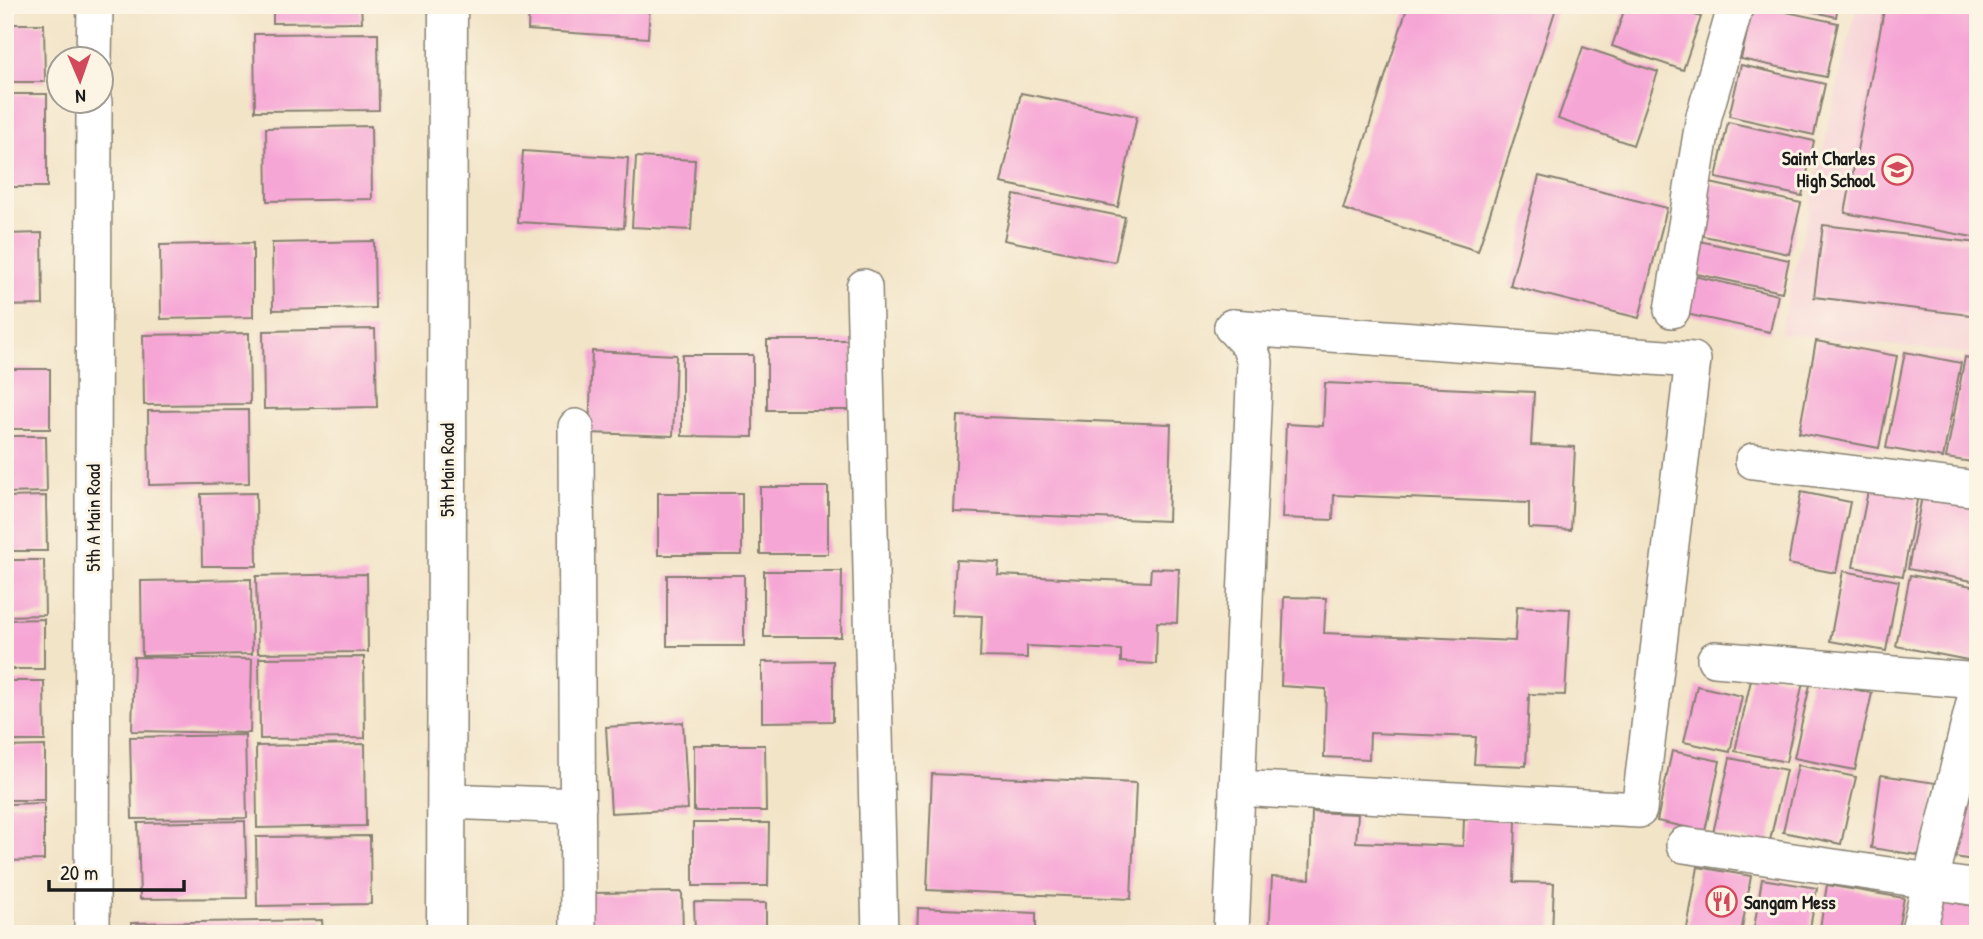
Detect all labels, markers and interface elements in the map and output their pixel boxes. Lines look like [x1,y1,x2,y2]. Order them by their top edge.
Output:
north arrow [46,46,116,116]
text: N [75,84,86,110]
place label: Saint Charles High School [1782,145,1876,194]
school or university icon: Saint Charles High School [1881,152,1915,186]
street label: 5th Main Road [434,422,460,517]
street label: 5th A Main Road [80,464,106,572]
scale bar [49,848,184,892]
text: 20 m [60,858,98,887]
restaurant icon: Sangam Mess [1704,885,1738,919]
place label: Sangam Mess [1744,889,1836,916]

